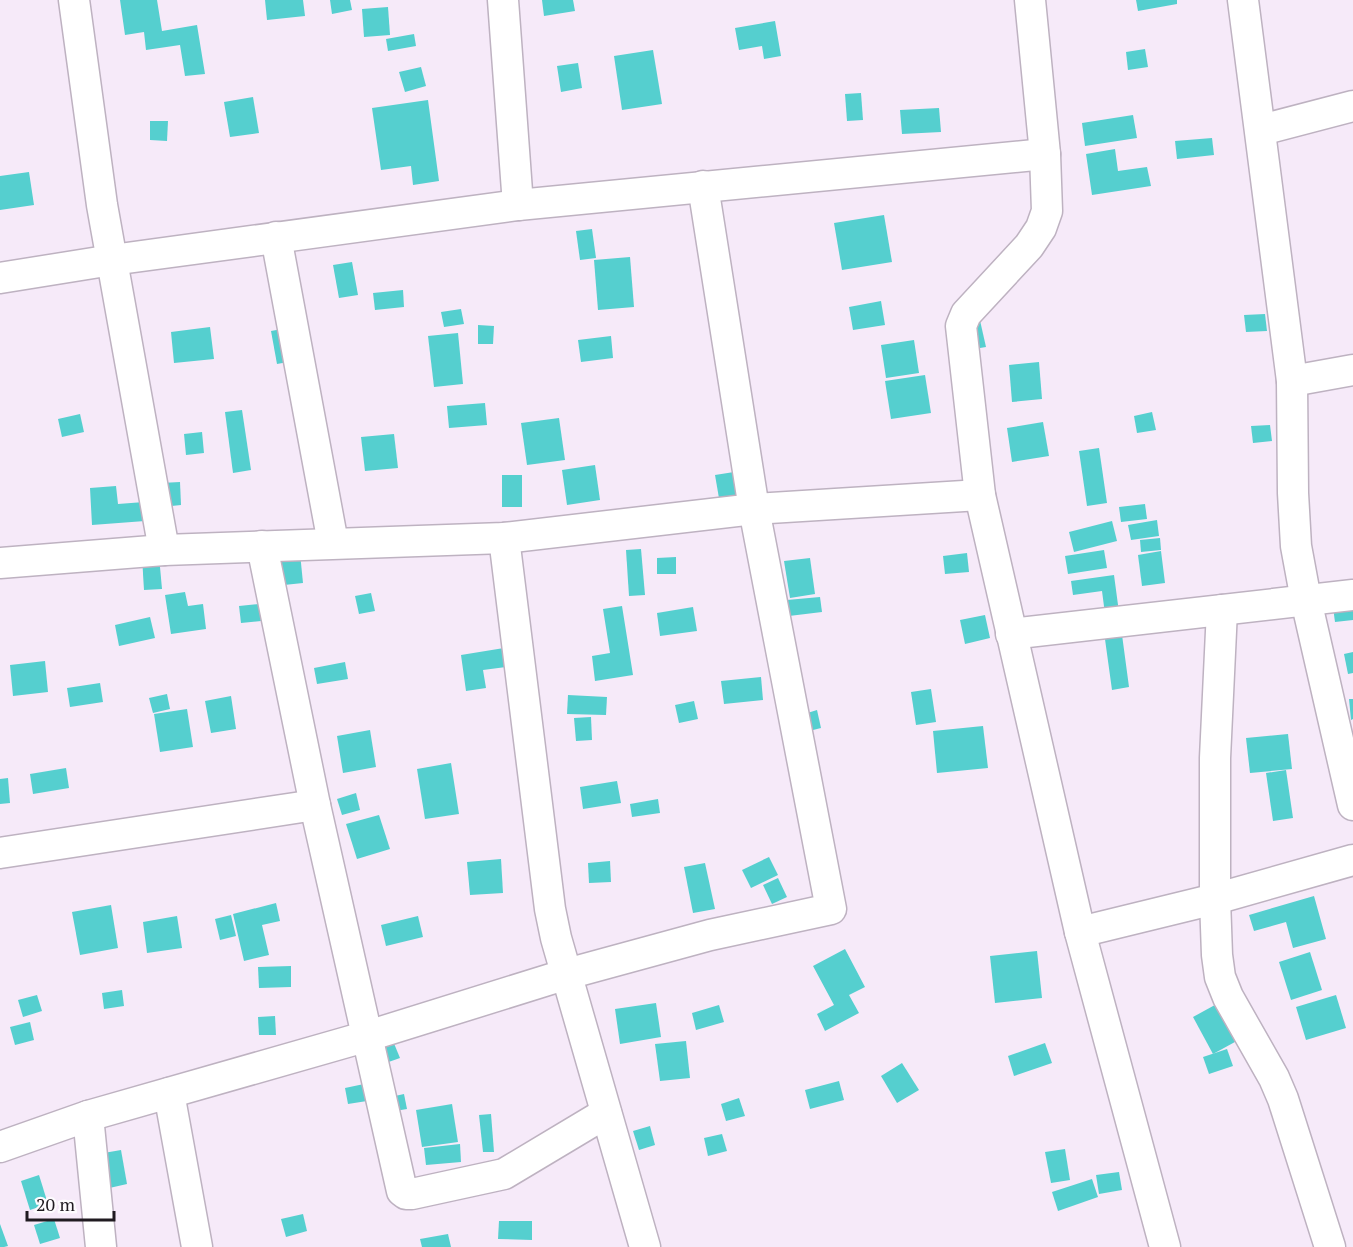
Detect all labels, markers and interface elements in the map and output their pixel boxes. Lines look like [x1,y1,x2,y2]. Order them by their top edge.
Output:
scale bar [27,1184,114,1222]
text: 20 m [36,1192,76,1216]

